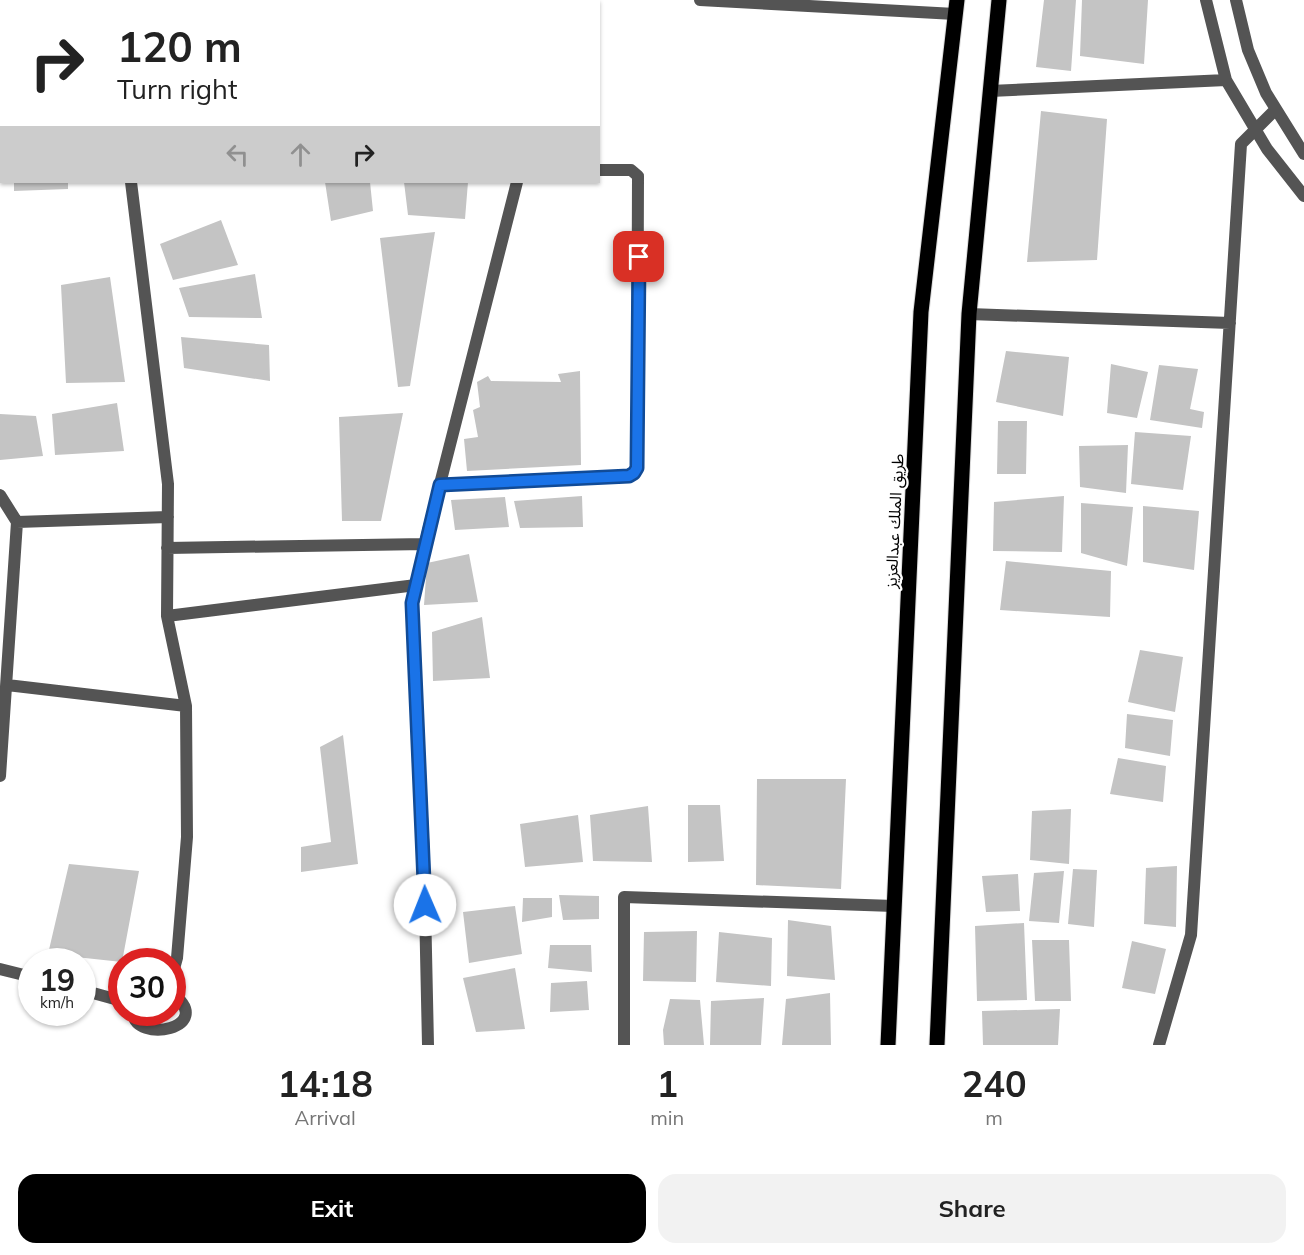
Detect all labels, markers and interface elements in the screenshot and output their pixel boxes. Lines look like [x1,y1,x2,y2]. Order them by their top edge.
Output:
text: 120 m [117,20,242,73]
icon: right [18,24,96,102]
text: Turn right [117,72,237,106]
icon: left [221,138,254,171]
icon: ahead [284,138,317,171]
icon: right [347,138,380,171]
pin [613,231,664,282]
icon: arrive [622,240,655,273]
street label: طريق الملك عبدالعزيز [880,453,909,590]
position arrow [393,873,457,937]
speed limit sign: 30 [108,948,186,1026]
text: 19 [39,961,75,999]
text: km/h [40,993,74,1012]
text: 14:18 [277,1061,373,1106]
text: 1 [656,1061,678,1106]
text: 240 [962,1061,1027,1106]
text: Arrival [295,1105,356,1130]
text: min [650,1105,684,1130]
text: m [985,1105,1003,1130]
button: Exit [18,1174,646,1243]
button: Share [658,1174,1286,1243]

